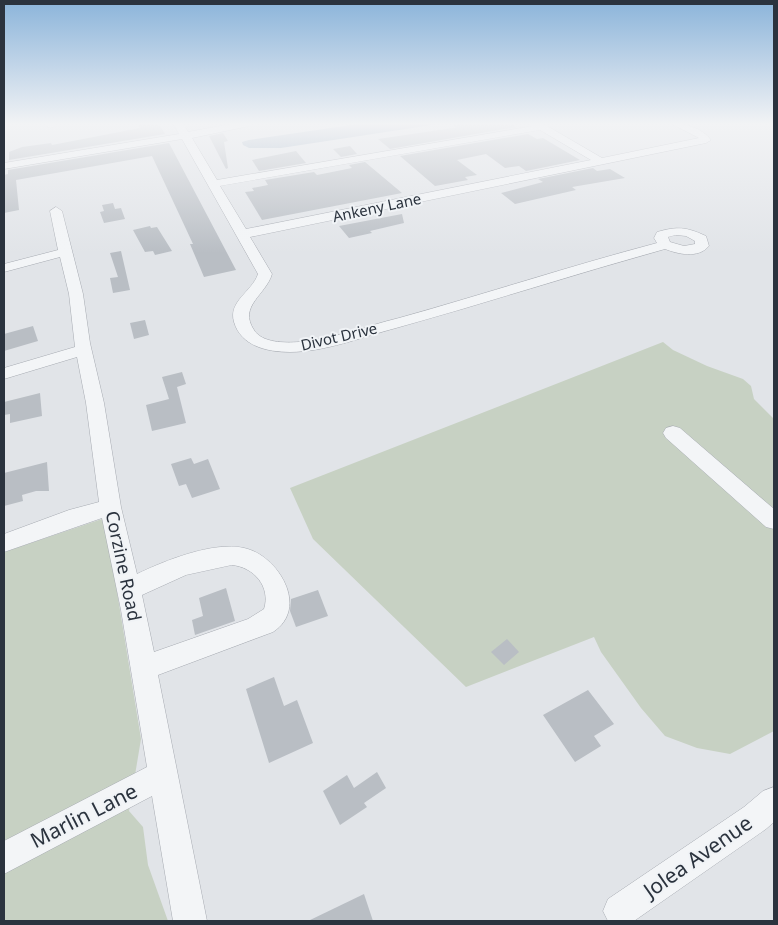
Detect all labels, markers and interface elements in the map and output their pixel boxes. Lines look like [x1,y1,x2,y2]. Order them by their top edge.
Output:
street label: Ankeny Lane [331,188,423,226]
street label: Divot Drive [299,318,379,355]
street label: Corzine Road [101,509,147,623]
street label: Marlin Lane [25,776,142,854]
street label: Jolea Avenue [636,808,757,905]

